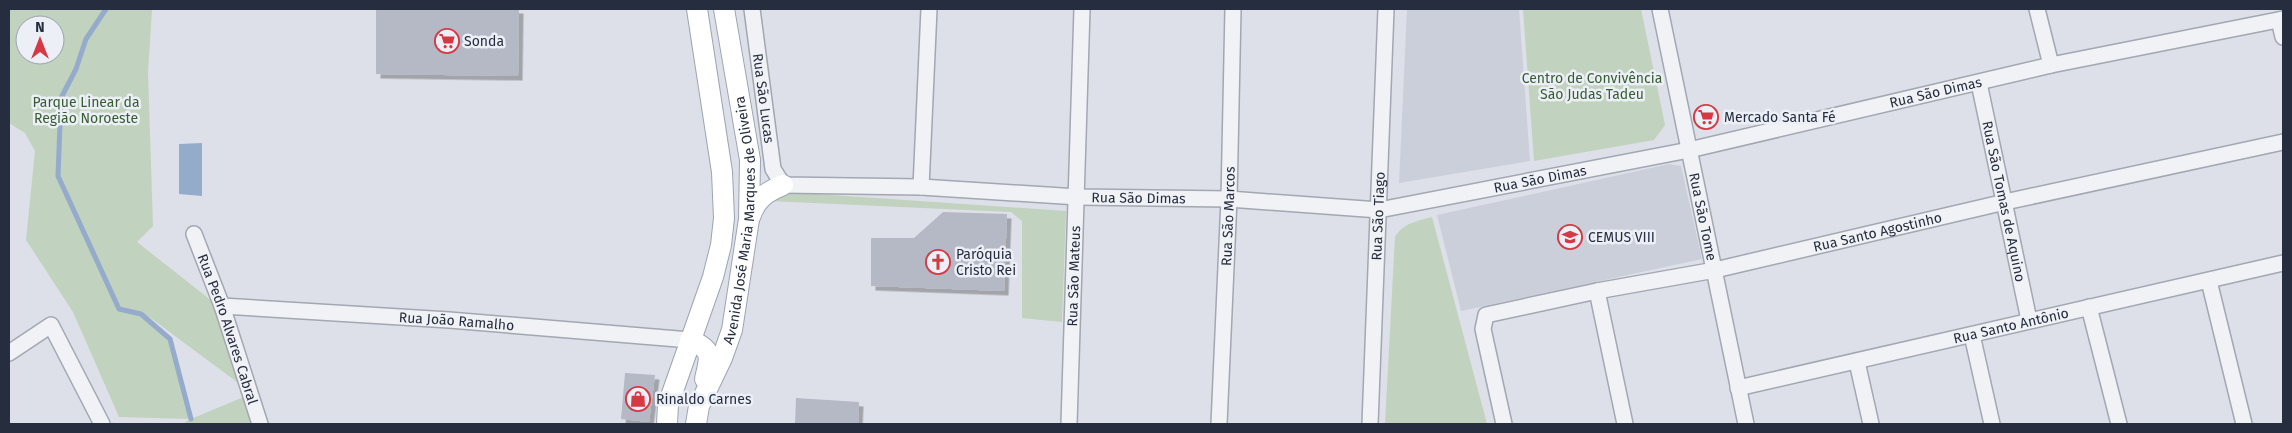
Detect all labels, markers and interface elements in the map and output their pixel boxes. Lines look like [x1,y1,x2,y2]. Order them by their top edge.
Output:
north arrow [15,15,65,65]
text: N [35,19,45,36]
supermarket icon: Sonda [434,28,460,54]
place label: Sonda [464,33,504,50]
street label: Rua São Lucas [749,52,778,145]
park label: Centro de Convivência São Judas Tadeu [1522,70,1662,103]
street label: Rua São Dimas [1888,73,1984,112]
park label: Parque Linear da Região Noroeste [32,94,140,127]
street label: Avenida José Maria Marques de Oliveira [720,95,760,347]
supermarket icon: Mercado Santa Fé [1693,104,1719,130]
place label: Mercado Santa Fé [1724,109,1836,126]
street label: Rua São Tomas de Aquino [1978,119,2029,284]
street label: Rua São Dimas [1492,162,1588,197]
street label: Rua São Marcos [1218,166,1239,266]
street label: Rua São Tiago [1368,171,1389,261]
street label: Rua São Tome [1685,171,1720,262]
street label: Rua São Dimas [1091,189,1186,207]
street label: Rua Santo Agostinho [1812,209,1944,256]
school or university icon: CEMUS VIII [1557,224,1583,250]
street label: Rua São Mateus [1064,225,1084,327]
place label: CEMUS VIII [1588,229,1655,246]
place label: Paróquia Cristo Rei [956,246,1016,279]
church icon: Paróquia Cristo Rei [925,249,951,275]
street label: Rua Pedro Alvares Cabral [194,252,261,407]
street label: Rua Santo Antônio [1952,304,2070,347]
street label: Rua João Ramalho [398,309,515,334]
shop icon: Rinaldo Carnes [625,386,651,412]
place label: Rinaldo Carnes [656,391,752,408]

